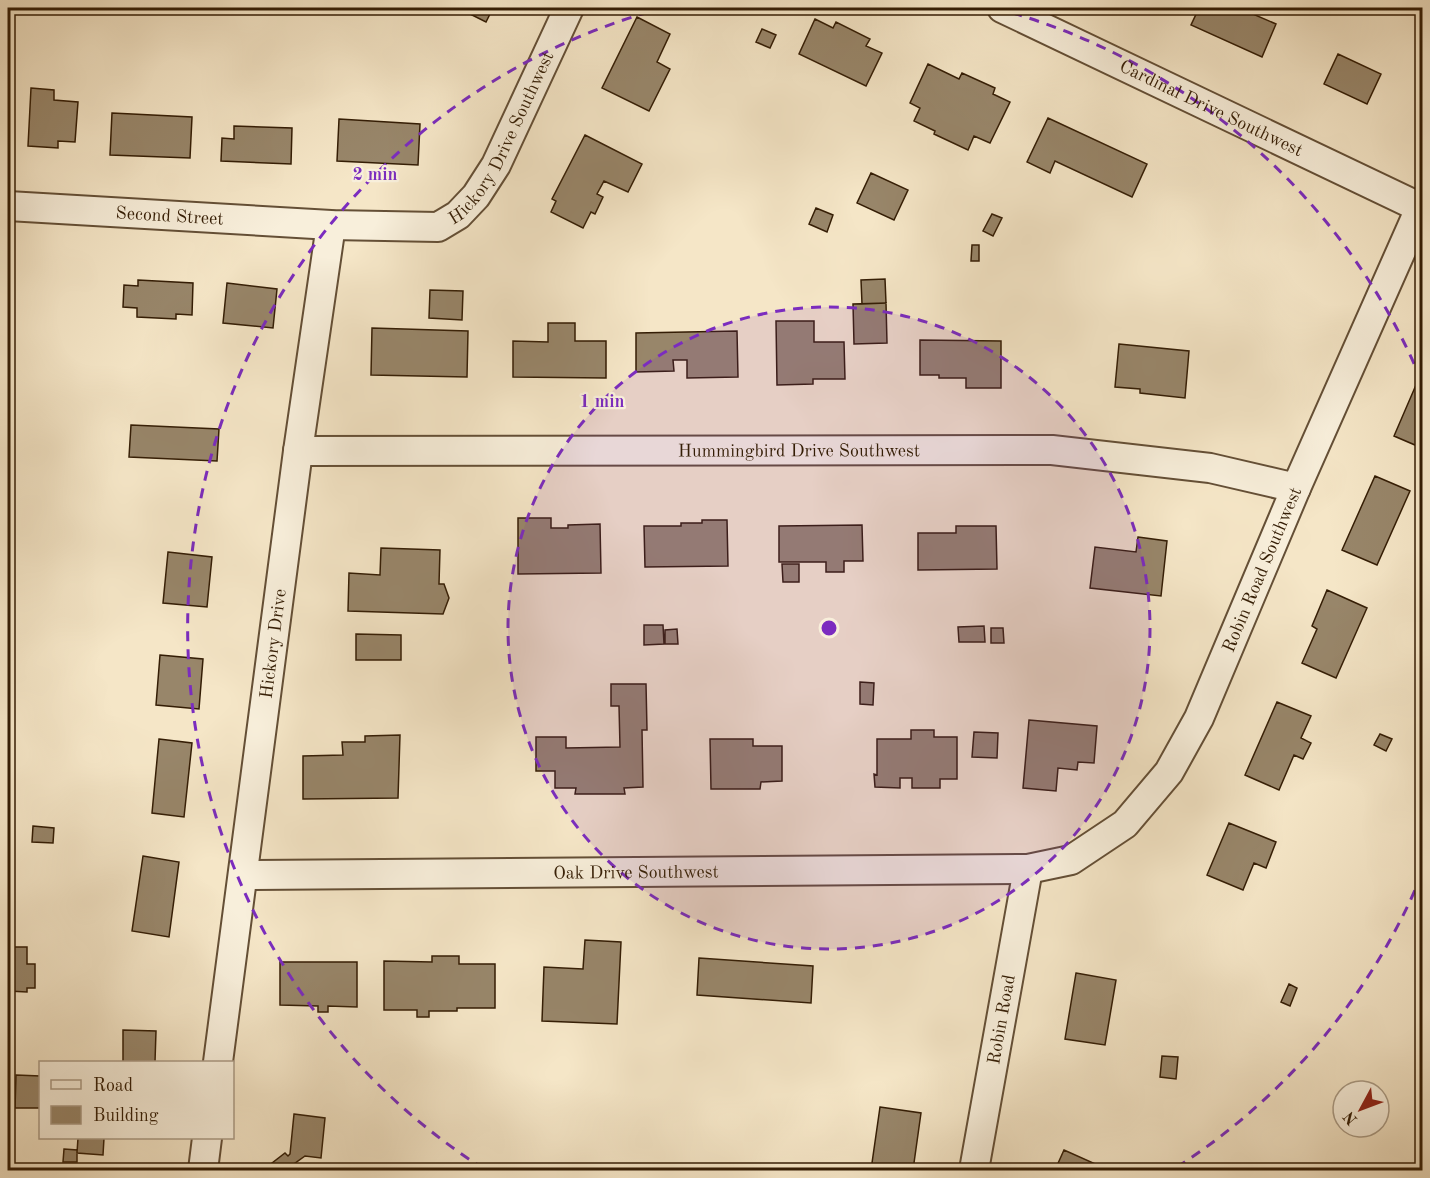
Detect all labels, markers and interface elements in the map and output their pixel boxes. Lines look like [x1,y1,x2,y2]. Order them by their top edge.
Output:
street label: Hickory Drive Southwest [446,49,558,228]
street label: Cardinal Drive Southwest [1116,57,1305,160]
text: 2 min [352,166,398,184]
street label: Second Street [115,204,224,229]
text: 1 min [579,393,625,411]
street label: Hummingbird Drive Southwest [678,442,920,460]
street label: Robin Road Southwest [1220,485,1305,655]
street label: Hickory Drive [258,588,290,700]
centre of rings [819,618,839,638]
street label: Oak Drive Southwest [553,863,719,883]
street label: Robin Road [985,973,1019,1066]
legend [39,1061,234,1139]
text: Road [93,1077,133,1095]
north arrow [1331,1079,1391,1139]
text: Building [93,1107,159,1125]
text: N [1341,1107,1361,1127]

